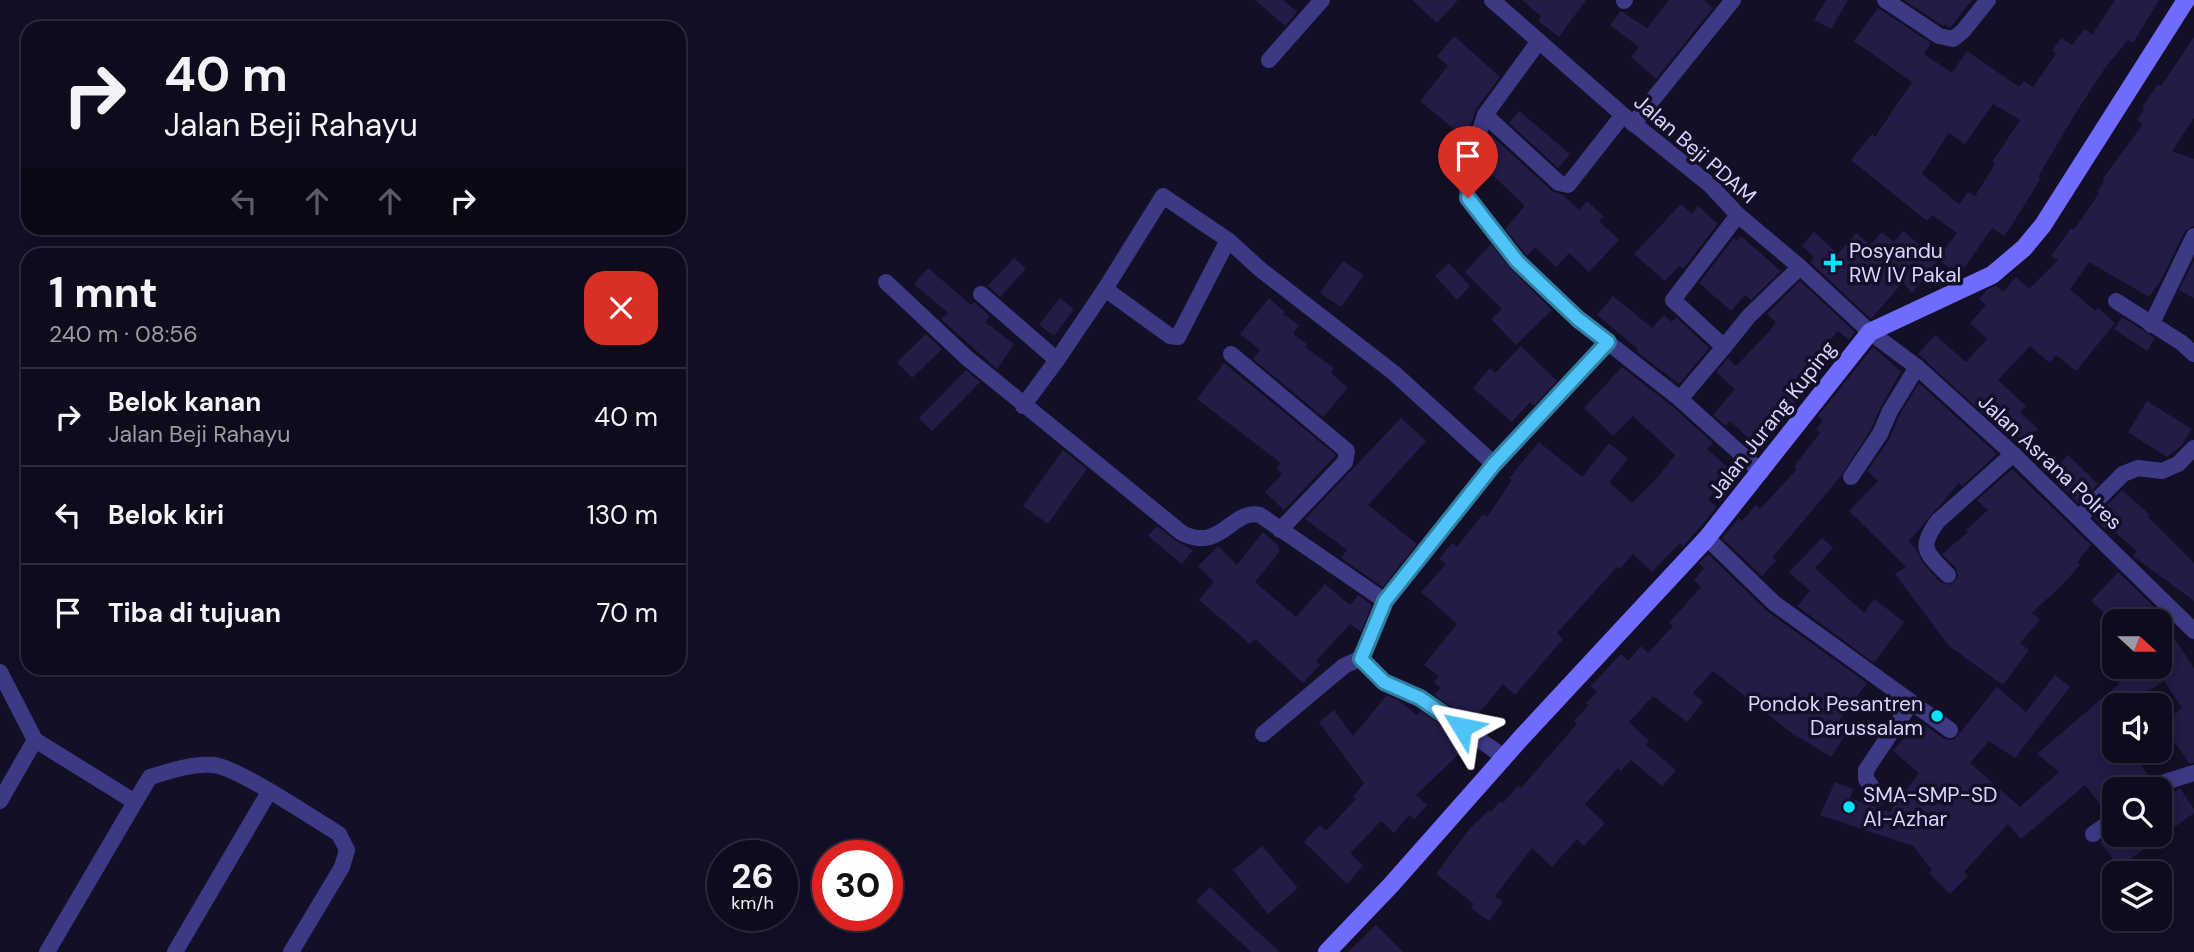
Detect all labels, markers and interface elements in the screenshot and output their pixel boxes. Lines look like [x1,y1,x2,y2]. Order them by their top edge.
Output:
text: 40 m [164,42,288,106]
icon: right [49,49,140,140]
street label: Jalan Beji PDAM [1628,88,1762,210]
text: Jalan Beji Rahayu [164,104,418,146]
pin [1438,126,1498,198]
icon: arrive [1449,137,1487,175]
icon: left [225,182,263,220]
icon: ahead [298,182,336,220]
icon: ahead [371,182,409,220]
icon: right [444,182,482,220]
place label: Posyandu RW IV Pakal [1849,237,1961,289]
marker: Posyandu RW IV Pakal [1823,253,1843,273]
text: 1 mnt [49,265,158,320]
button: close [584,271,658,345]
text: 240 m · 08:56 [49,319,198,349]
street label: Jalan Jurang Kuping [1702,335,1843,505]
text: Belok kanan [108,385,261,419]
street label: Jalan Asrana Polres [1972,388,2128,536]
icon: right [49,398,87,436]
text: 40 m [594,400,658,434]
text: Jalan Beji Rahayu [108,419,290,449]
icon: left [49,496,87,534]
text: Belok kiri [108,498,224,532]
text: 130 m [587,498,658,532]
icon: arrive [49,594,87,632]
text: Tiba di tujuan [108,596,281,630]
text: 70 m [597,596,658,630]
north arrow [2102,609,2172,679]
map controls [2102,609,2172,931]
position arrow [1425,690,1499,764]
place label: Pondok Pesantren Darussalam [1748,690,1923,742]
button: sound [2102,693,2172,763]
marker: Pondok Pesantren Darussalam [1929,708,1945,724]
button: search [2102,777,2172,847]
place label: SMA-SMP-SD Al-Azhar [1863,781,1998,833]
marker: SMA-SMP-SD Al-Azhar [1841,799,1857,815]
speed limit sign: 30 [812,840,903,931]
text: 26 [731,853,774,899]
button: layers [2102,861,2172,931]
text: km/h [731,891,774,915]

